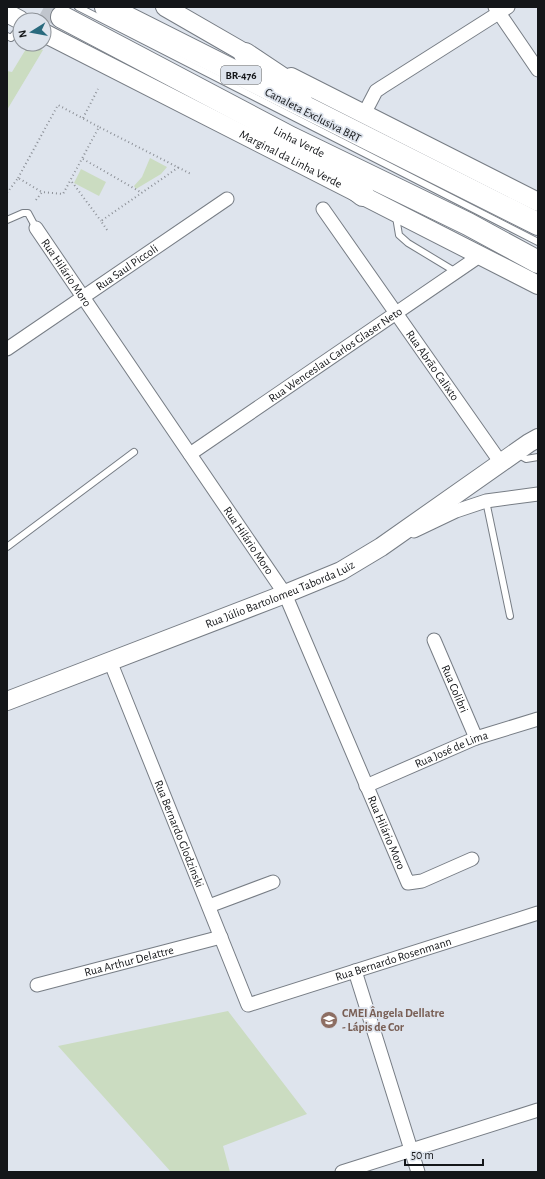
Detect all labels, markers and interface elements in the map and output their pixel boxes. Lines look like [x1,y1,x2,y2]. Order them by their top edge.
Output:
north arrow [12,12,52,52]
text: N [17,29,29,39]
road number: BR-476 [221,66,261,84]
street label: Canaleta Exclusiva BRT [263,86,363,144]
street label: Linha Verde [272,124,327,159]
street label: Marginal da Linha Verde [238,128,344,190]
street label: Rua Hilário Moro [39,237,94,309]
street label: Rua Saul Piccoli [94,242,160,293]
street label: Rua Wenceslau Carlos Glaser Neto [266,305,404,404]
street label: Rua Abrão Calixto [404,328,461,403]
street label: Rua Hilário Moro [221,504,276,577]
street label: Rua Júlio Bartolomeu Taborda Luiz [204,558,357,630]
street label: Rua Colibri [439,663,470,714]
street label: Rua José de Lima [413,729,490,770]
street label: Rua Bernardo Glodzinski [152,778,206,889]
street label: Rua Hilário Moro [366,794,408,871]
street label: Rua Bernardo Rosenmann [334,935,453,983]
street label: Rua Arthur Delattre [83,944,175,978]
place label: CMEI Ângela Dellatre - Lápis de Cor [342,1006,445,1033]
school or university icon: CMEI Ângela Dellatre - Lápis de Cor [319,1010,339,1030]
scale bar [405,1141,483,1167]
text: 50 m [411,1149,434,1161]

